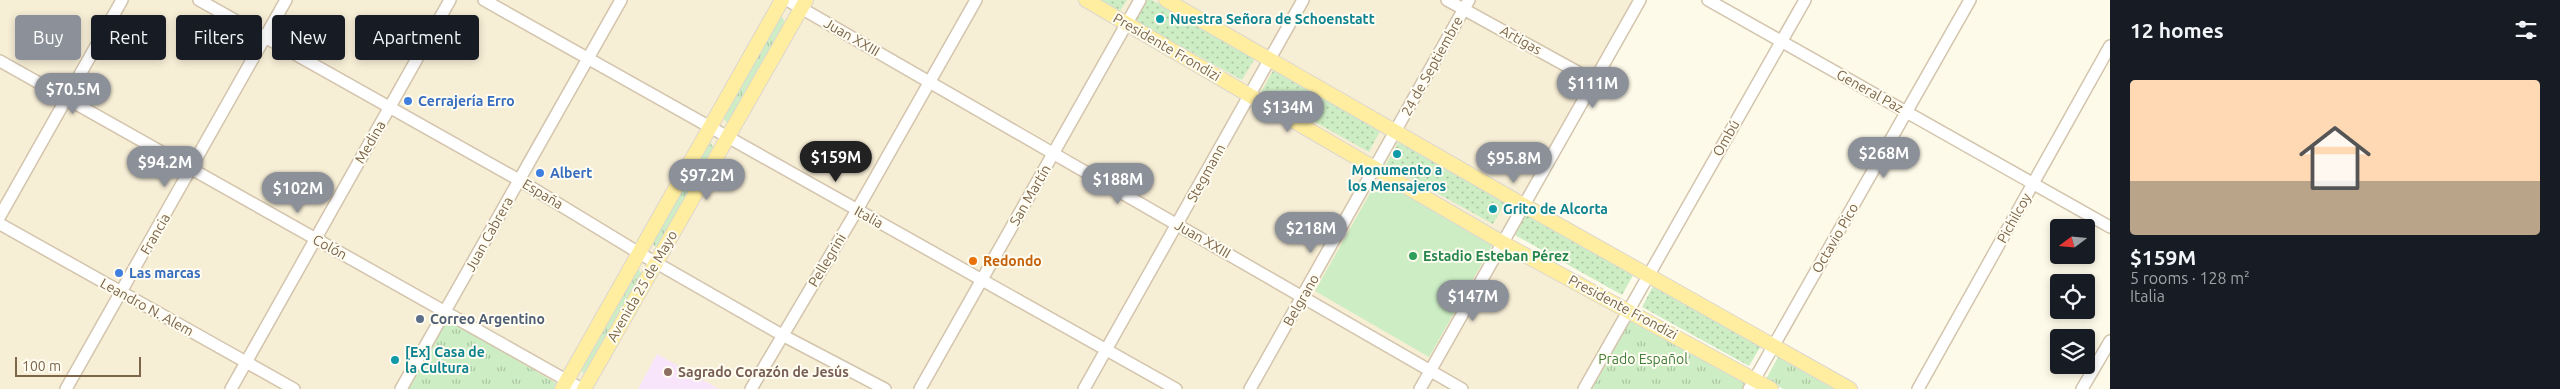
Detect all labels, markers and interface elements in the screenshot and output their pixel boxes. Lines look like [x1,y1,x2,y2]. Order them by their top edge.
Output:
street label: Presidente Frondizi [1111,10,1223,84]
place label: Nuestra Señora de Schoenstatt [1170,11,1375,27]
marker: Nuestra Señora de Schoenstatt [1154,13,1166,25]
street label: 24 de Septiembre [1398,13,1466,119]
chip: Buy [15,15,81,60]
chip: Rent [91,15,166,60]
chip: Filters [176,15,262,60]
chip: New [272,15,345,60]
chip: Apartment [355,15,479,60]
street label: Juan XXIII [821,15,883,59]
icon: filters [2512,16,2540,44]
text: 12 homes [2130,18,2224,42]
street label: Artigas [1498,22,1544,58]
pin: $111M [1558,66,1628,109]
street label: General Paz [1834,66,1906,116]
pin: $70.5M [32,72,114,115]
text: $111M [1568,74,1618,92]
text: $70.5M [46,80,100,98]
pin: $134M [1253,90,1323,133]
place label: Cerrajería Erro [418,93,515,109]
marker: Cerrajería Erro [402,95,414,107]
text: $134M [1263,98,1313,116]
icon: home [2290,113,2380,203]
street label: Ombú [1709,117,1743,159]
street label: Medina [351,118,389,166]
pin: $268M [1849,136,1919,179]
pin: $159M [801,140,871,183]
street label: Stegmann [1184,141,1228,205]
pin: $95.8M [1473,142,1555,184]
text: $268M [1859,144,1909,162]
pin: $94.2M [124,146,206,188]
text: $159M [811,148,861,166]
marker: Monumento a los Mensajeros [1391,148,1403,160]
text: $95.8M [1487,149,1541,167]
text: $94.2M [138,153,192,171]
pin: $97.2M [666,158,748,201]
street label: San Martín [1006,162,1054,228]
pin: $188M [1083,162,1153,205]
place label: Monumento a los Mensajeros [1348,162,1447,194]
place label: Albert [550,165,592,181]
text: $97.2M [680,166,734,184]
marker: Albert [534,167,546,179]
text: $188M [1093,170,1143,188]
pin: $102M [263,172,333,214]
street label: España [520,176,566,212]
text: $102M [273,179,323,197]
street label: Pichilcoy [1994,190,2034,246]
street label: Juan Cabrera [462,194,516,274]
street label: Octavio Pico [1809,200,1861,276]
place label: Grito de Alcorta [1503,201,1608,217]
street label: Italia [852,203,886,231]
marker: Grito de Alcorta [1487,203,1499,215]
street label: Francia [137,211,173,257]
pin: $218M [1276,212,1346,254]
street label: Juan XXIII [1172,217,1234,261]
text: $218M [1286,219,1336,237]
north arrow [2050,219,2095,264]
map controls [2050,219,2095,374]
street label: Avenida 25 de Mayo [604,228,680,344]
street label: Colón [310,231,350,263]
street label: Pellegrini [805,231,849,289]
text: $159M [2130,245,2196,269]
place label: Estadio Esteban Pérez [1423,248,1569,264]
marker: Estadio Esteban Pérez [1407,250,1419,262]
place label: Redondo [983,253,1042,269]
marker: Redondo [967,255,979,267]
place label: Las marcas [129,265,201,281]
marker: Las marcas [113,267,125,279]
text: 5 rooms · 128 m² [2130,269,2250,287]
street label: Belgrano [1280,271,1322,329]
street label: Presidente Frondizi [1566,271,1680,343]
button: locate [2050,274,2095,319]
street label: Leandro N. Alem [98,275,196,339]
pin: $147M [1438,280,1508,322]
text: $147M [1448,287,1498,305]
text: Italia [2130,287,2165,305]
place label: Correo Argentino [430,311,545,327]
marker: Correo Argentino [414,313,426,325]
button: layers [2050,329,2095,374]
place label: [Ex] Casa de la Cultura [405,344,485,376]
park label: Prado Español [1598,351,1688,367]
scale bar [15,354,141,377]
marker: [Ex] Casa de la Cultura [389,354,401,366]
text: 100 m [22,358,61,374]
place label: Sagrado Corazón de Jesús [678,364,849,380]
marker: Sagrado Corazón de Jesús [662,366,674,378]

